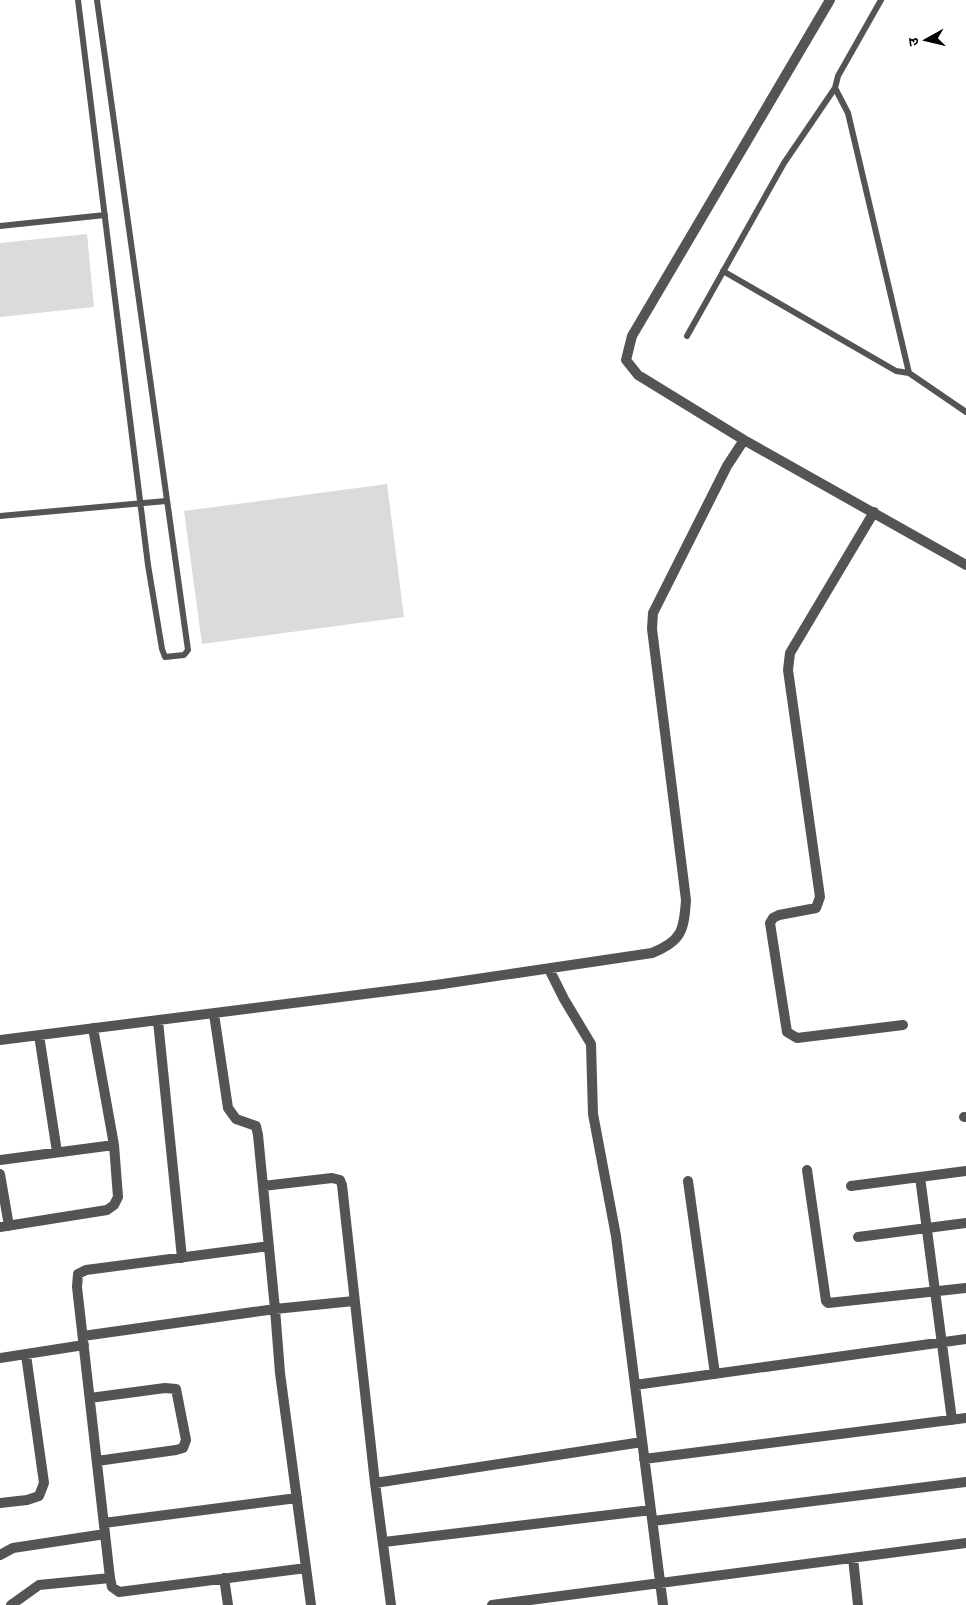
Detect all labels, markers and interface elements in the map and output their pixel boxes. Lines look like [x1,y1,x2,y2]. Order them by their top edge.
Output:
north arrow [901,15,951,65]
text: उ [904,36,924,47]

